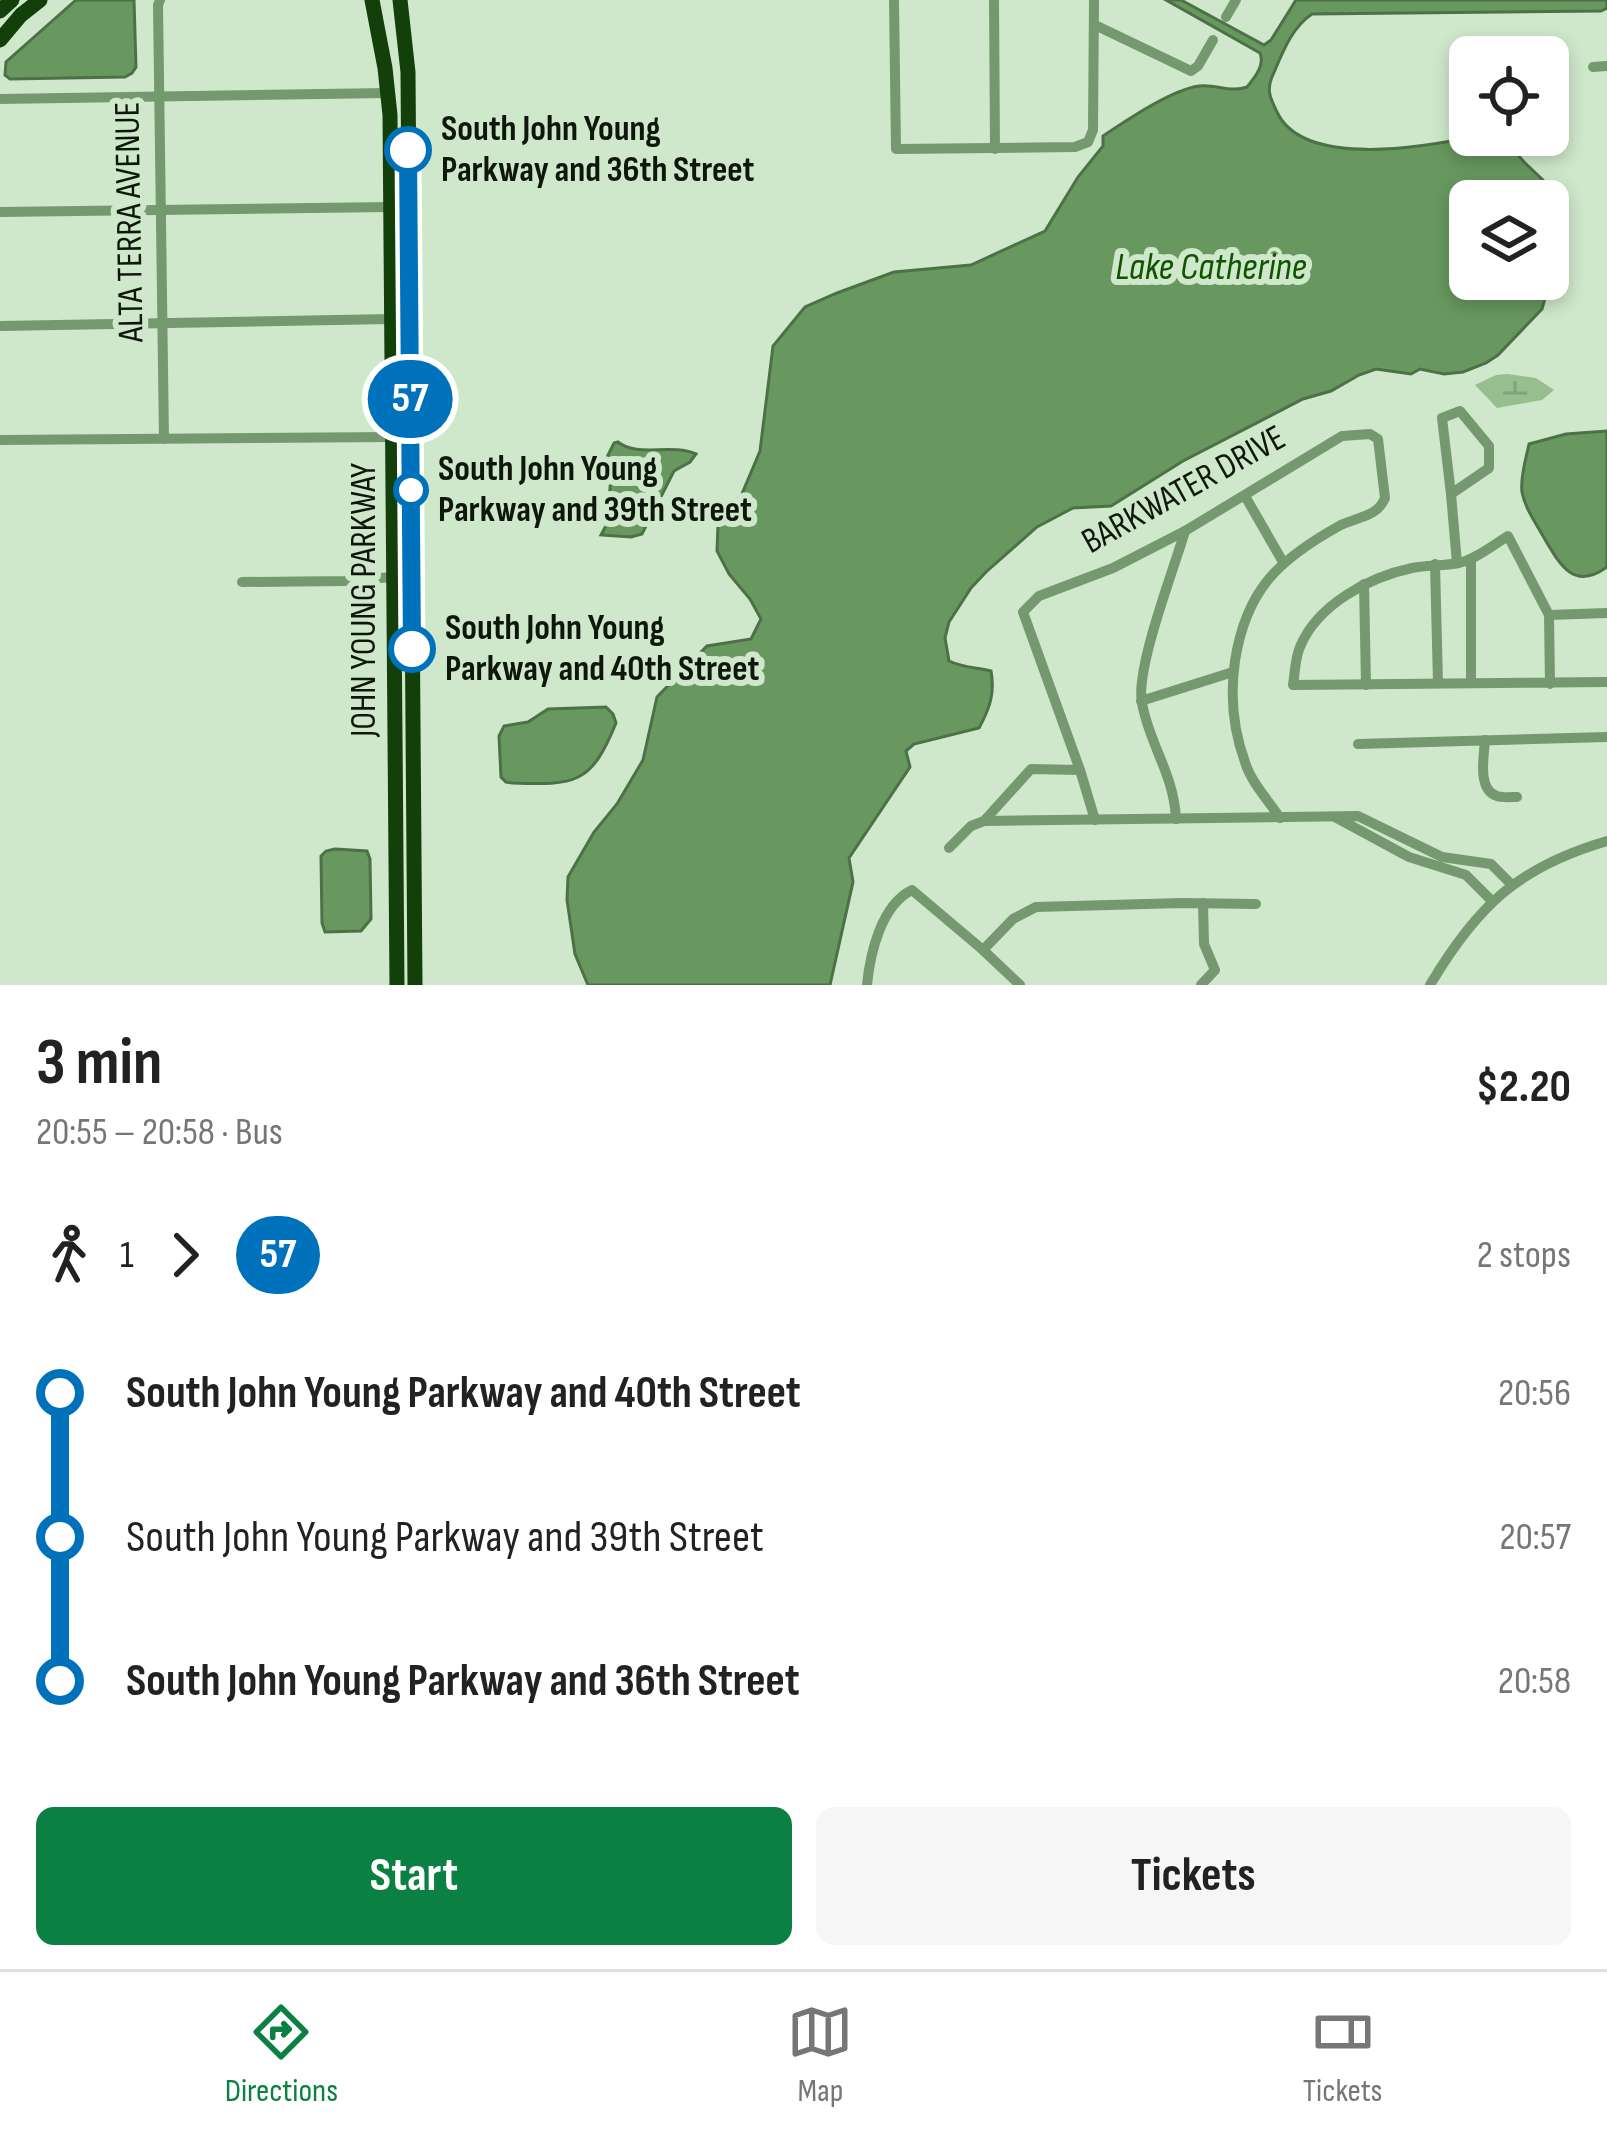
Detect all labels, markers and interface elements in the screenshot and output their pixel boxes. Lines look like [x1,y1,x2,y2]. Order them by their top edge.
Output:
map controls [1449,36,1569,300]
button: locate [1449,36,1569,156]
street label: ALTA TERRA AVENUE [106,101,154,344]
place label: South John Young Parkway and 36th Street [441,108,755,192]
marker: South John Young Parkway and 36th Street [386,128,430,172]
button: layers [1449,180,1569,300]
water label: Lake Catherine [1115,244,1307,291]
line badge: 57 [356,360,464,438]
text: 57 [392,373,428,424]
street label: BARKWATER DRIVE [1075,416,1293,564]
place label: South John Young Parkway and 39th Street [438,448,752,532]
street label: JOHN YOUNG PARKWAY [343,463,386,738]
marker: South John Young Parkway and 39th Street [395,474,427,506]
place label: South John Young Parkway and 40th Street [445,607,760,691]
marker: South John Young Parkway and 40th Street [390,627,434,671]
text: 3 min [36,1024,162,1103]
text: $2.20 [1476,1060,1571,1115]
text: 20:55 – 20:58 · Bus [36,1109,283,1156]
icon: walk [36,1222,102,1288]
icon: forward [152,1222,218,1288]
text: 57 [260,1229,296,1280]
text: 1 [120,1232,134,1279]
text: 2 stops [1477,1232,1571,1279]
text: South John Young Parkway and 40th Street [126,1366,801,1421]
text: 20:56 [1498,1370,1571,1417]
text: South John Young Parkway and 39th Street [126,1510,764,1565]
text: 20:57 [1500,1514,1571,1561]
text: South John Young Parkway and 36th Street [126,1654,800,1709]
text: 20:58 [1498,1658,1571,1705]
button: Start [36,1807,792,1945]
button: Tickets [816,1807,1571,1945]
tab: Directions [225,1999,338,2111]
tab: Map [787,1999,853,2111]
tab: Tickets [1303,1999,1382,2111]

